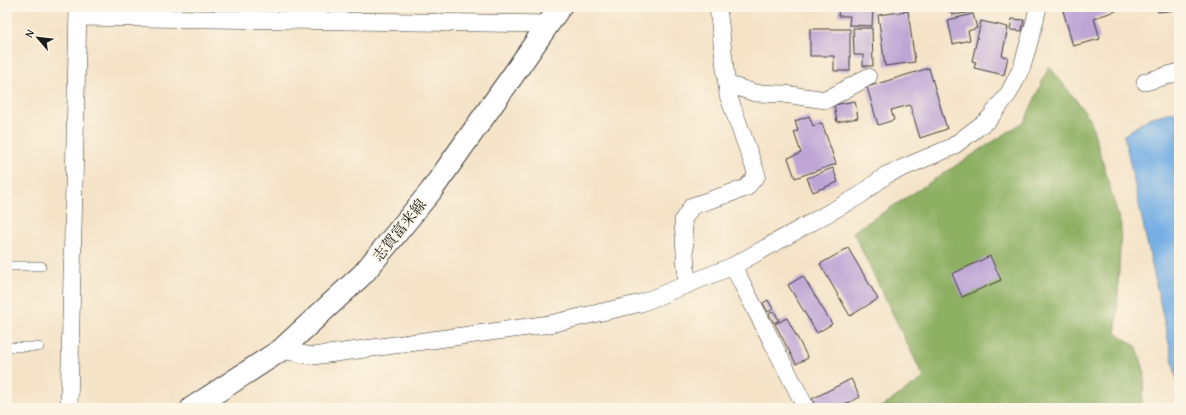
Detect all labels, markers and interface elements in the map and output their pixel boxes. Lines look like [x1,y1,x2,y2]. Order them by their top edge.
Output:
north arrow [18,18,58,58]
text: N [20,26,38,40]
street label: 志賀富来線 [367,194,431,266]

